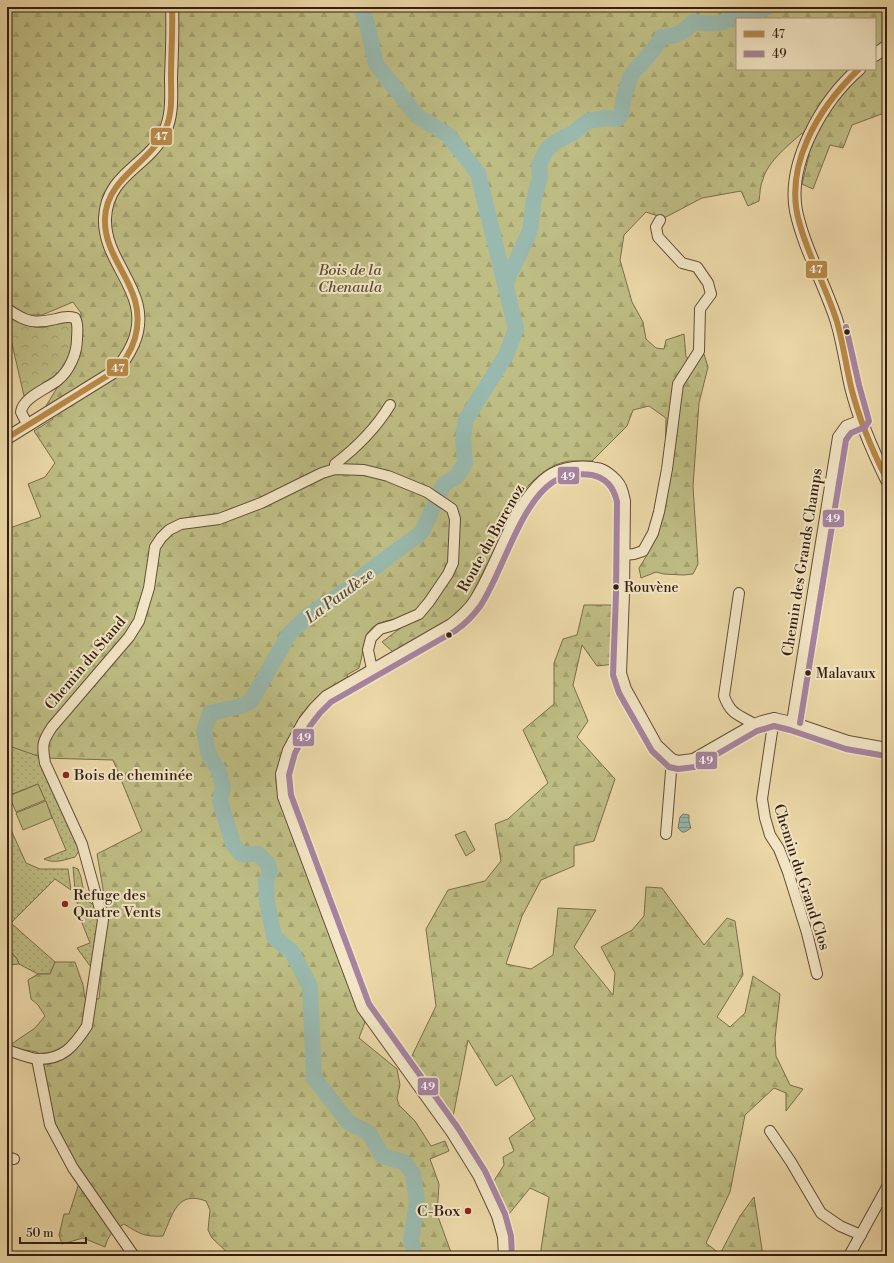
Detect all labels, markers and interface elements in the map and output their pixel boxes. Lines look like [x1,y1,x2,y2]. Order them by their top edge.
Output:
legend [736,18,876,70]
text: 47 [772,27,785,42]
text: 49 [772,47,786,62]
line badge: 47 [150,127,173,146]
text: 47 [154,130,168,144]
line badge: 47 [805,260,828,279]
park label: Bois de la Chenaula [317,261,383,297]
text: 47 [809,263,823,277]
unlabelled marker [842,327,852,337]
line badge: 47 [106,358,129,377]
text: 47 [111,362,125,376]
line badge: 49 [557,466,580,485]
street label: Chemin des Grands Champs [778,467,827,657]
text: 49 [561,470,575,484]
street label: Route du Burenoz [454,481,529,596]
line badge: 49 [822,509,845,528]
text: 49 [826,512,840,526]
water label: La Paudèze [301,564,378,628]
place label: Rouvène [624,579,679,597]
marker: Rouvène [611,582,621,592]
street label: Chemin du Stand [41,612,130,714]
unlabelled marker [444,630,454,640]
place label: Malavaux [816,665,877,683]
marker: Malavaux [803,668,813,678]
line badge: 49 [292,728,315,747]
text: 49 [297,731,311,745]
line badge: 49 [695,751,718,770]
text: 49 [699,754,713,768]
place label: Bois de cheminée [73,766,193,785]
marker: Bois de cheminée [61,770,71,780]
street label: Chemin du Grand Clos [769,802,834,953]
place label: Refuge des Quatre Vents [73,886,161,922]
marker: Refuge des Quatre Vents [60,899,70,909]
line badge: 49 [417,1077,439,1096]
text: 49 [421,1080,435,1094]
place label: C-Box [417,1202,460,1221]
marker: C-Box [463,1206,473,1216]
scale bar [20,1219,86,1245]
text: 50 m [26,1226,54,1241]

